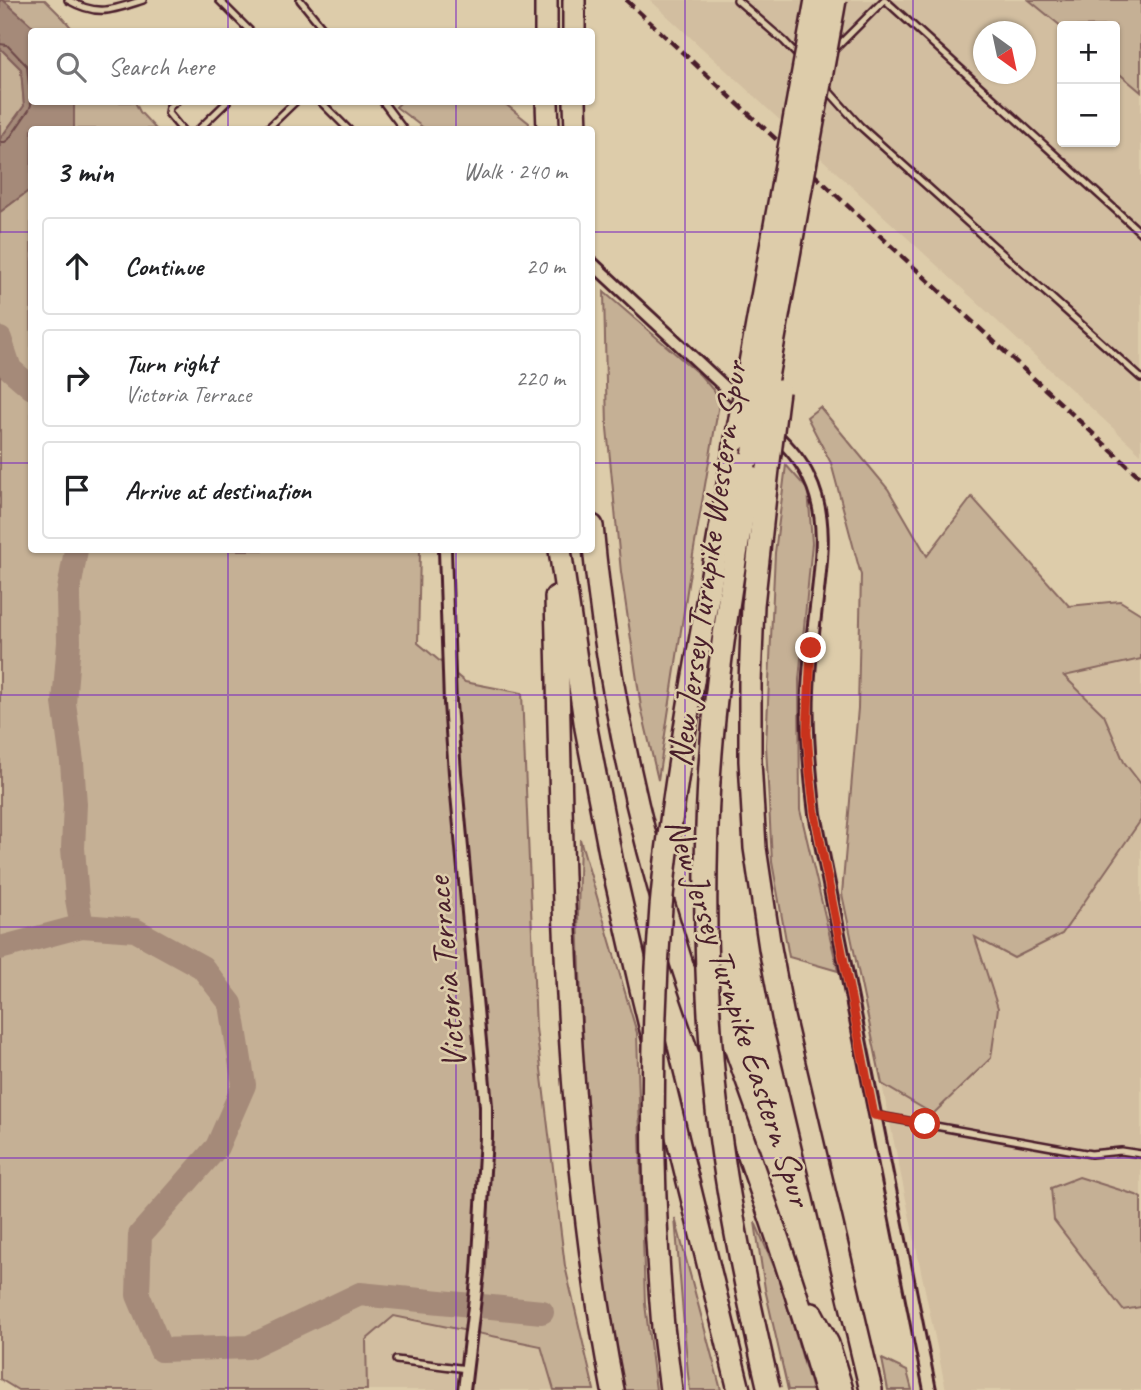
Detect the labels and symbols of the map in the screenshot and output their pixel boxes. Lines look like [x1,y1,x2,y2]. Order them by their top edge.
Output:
north arrow [973,21,1036,84]
street label: New Jersey Turnpike Western Spur [656,356,758,769]
route end [795,632,826,663]
street label: New Jersey Turnpike Eastern Spur [655,812,824,1214]
street label: Victoria Terrace [415,873,477,1071]
route start [909,1108,940,1139]

